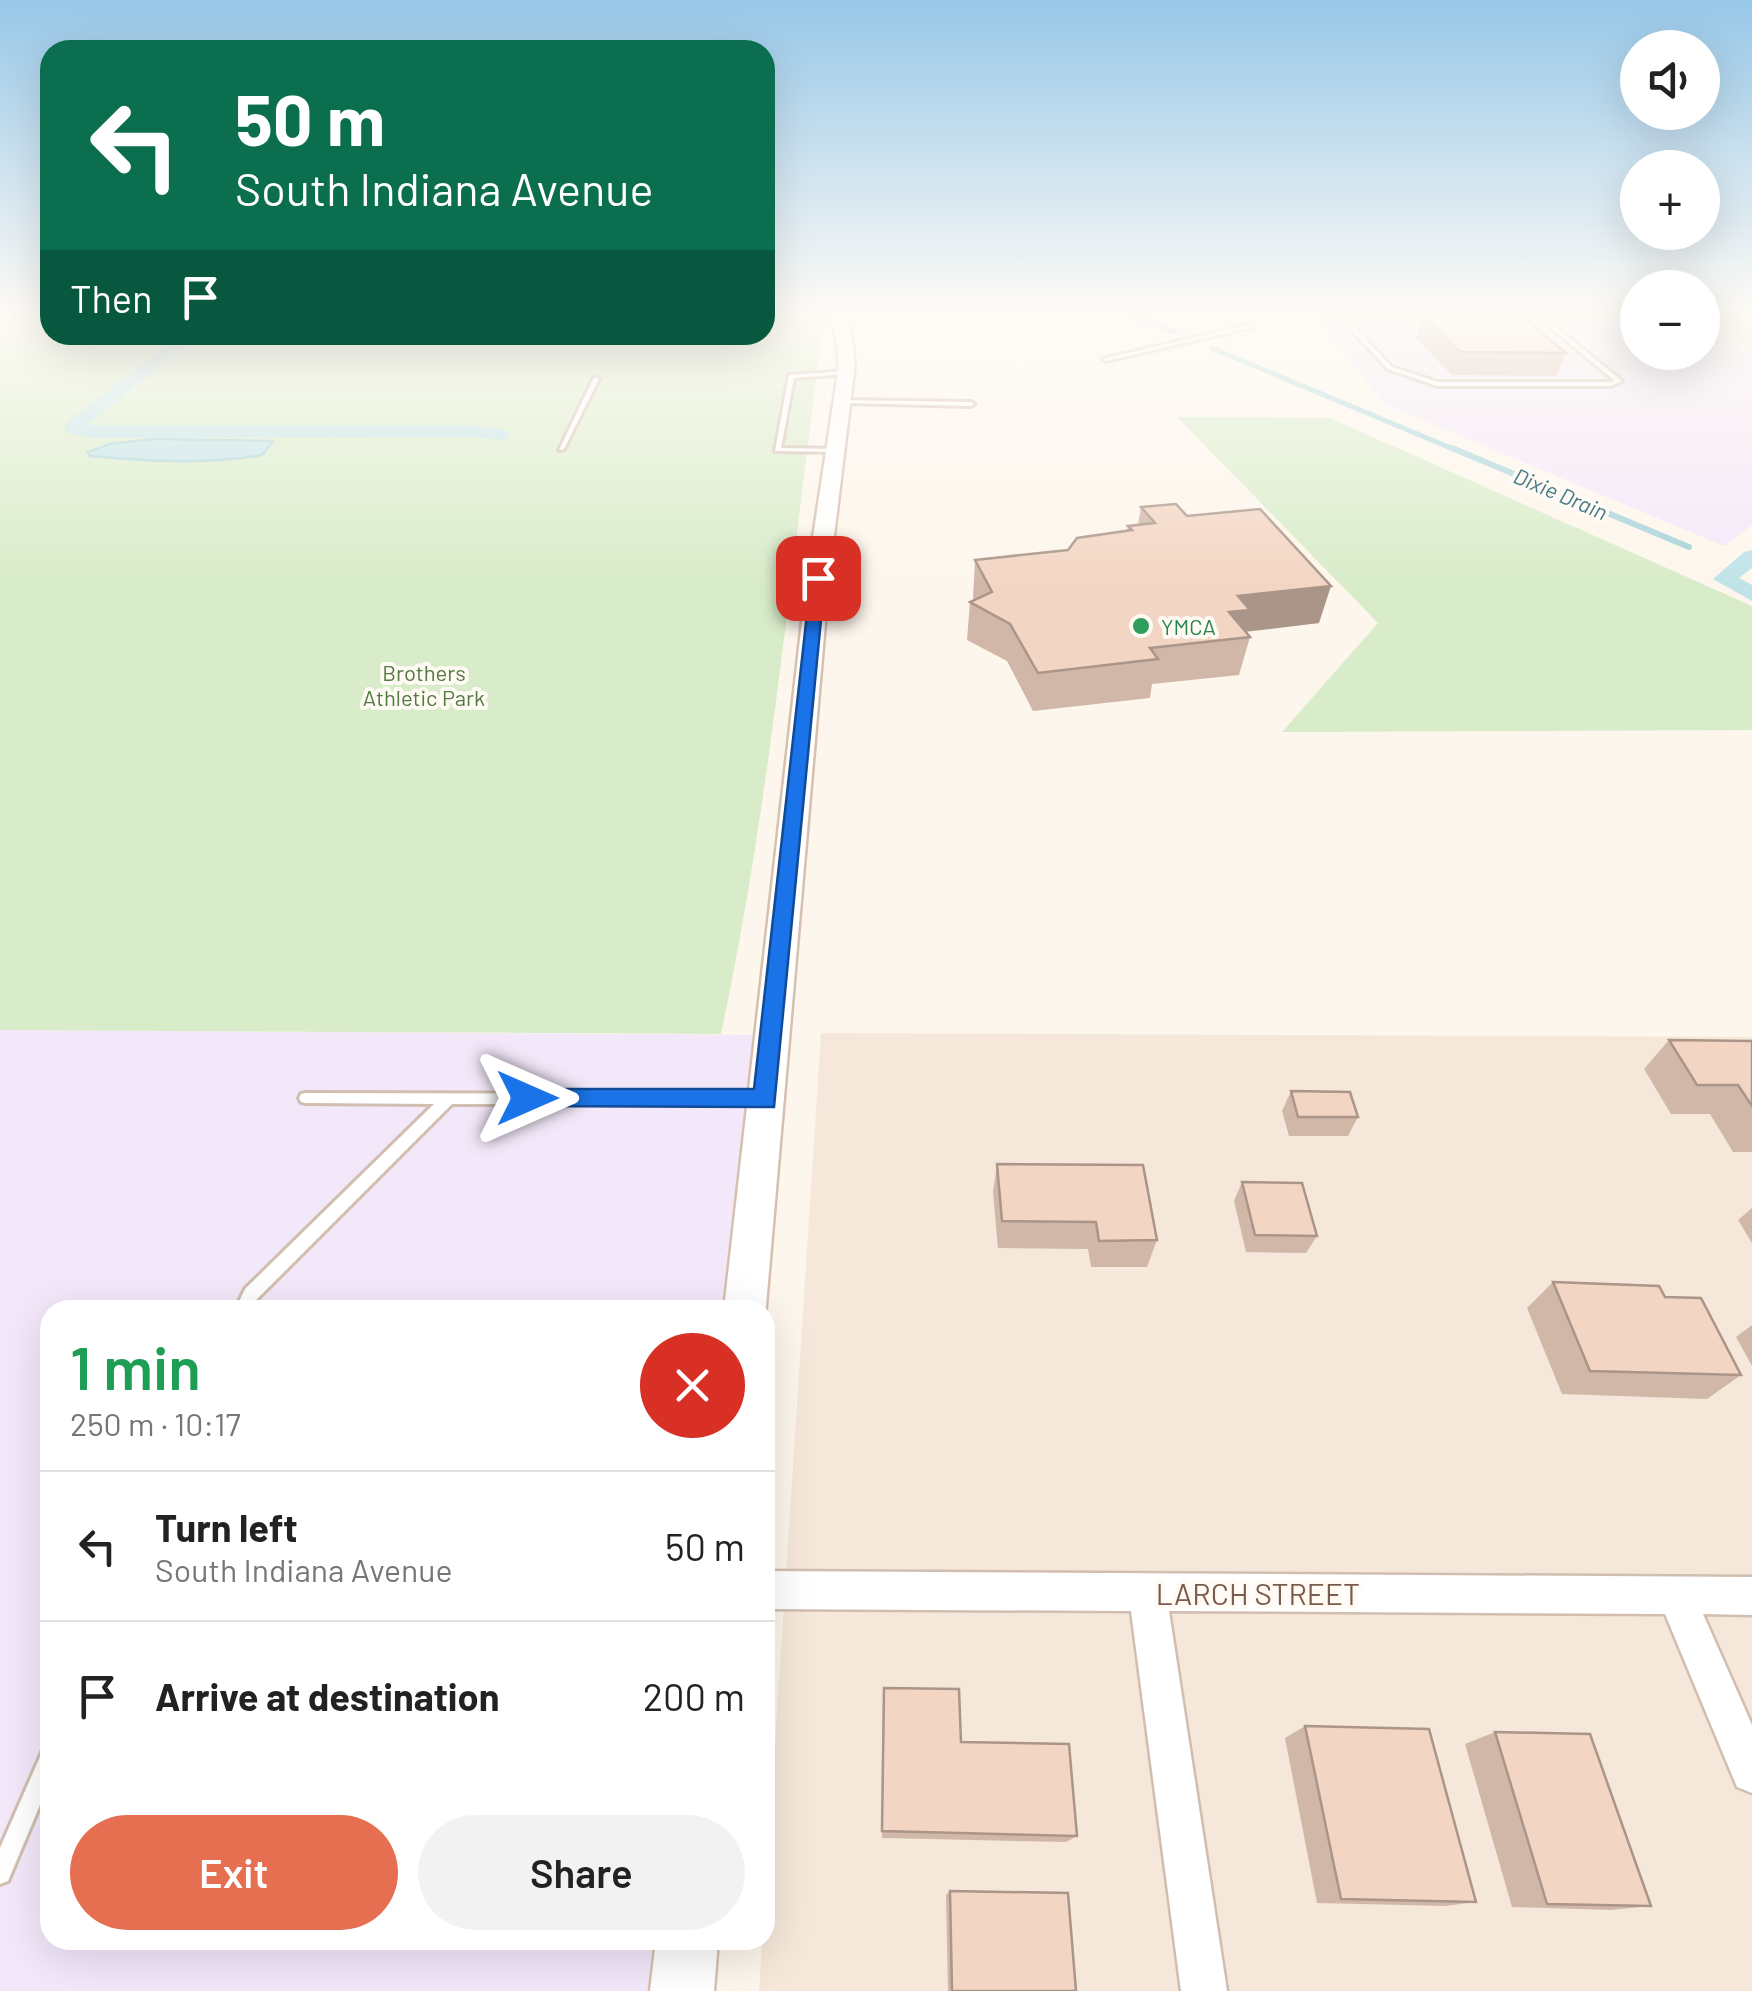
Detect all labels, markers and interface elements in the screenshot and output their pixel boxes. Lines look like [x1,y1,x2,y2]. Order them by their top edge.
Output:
map controls [1620,30,1720,370]
button: sound [1620,30,1720,130]
text: 50 m [235,76,385,160]
icon: left [70,80,200,210]
button: + [1620,150,1720,250]
text: South Indiana Avenue [235,161,653,215]
icon: arrive [173,270,228,325]
button: − [1620,270,1720,370]
text: Then [70,275,153,321]
water label: Dixie Drain [1510,462,1612,524]
pin [776,536,861,621]
icon: arrive [791,551,846,606]
place label: YMCA [1161,613,1216,639]
marker: YMCA [1130,615,1152,637]
park label: Brothers Athletic Park [363,659,485,710]
position arrow [475,1046,579,1150]
text: 1 min [70,1330,201,1402]
button: close [640,1333,745,1438]
text: 250 m · 10:17 [70,1404,241,1442]
text: Turn left [155,1504,298,1550]
icon: left [70,1519,125,1574]
text: 50 m [665,1523,745,1569]
text: South Indiana Avenue [155,1550,453,1588]
street label: LARCH STREET [1156,1575,1360,1611]
icon: arrive [70,1669,125,1724]
text: Arrive at destination [155,1673,500,1719]
text: 200 m [643,1673,745,1719]
button: Exit [70,1815,398,1930]
button: Share [418,1815,745,1930]

